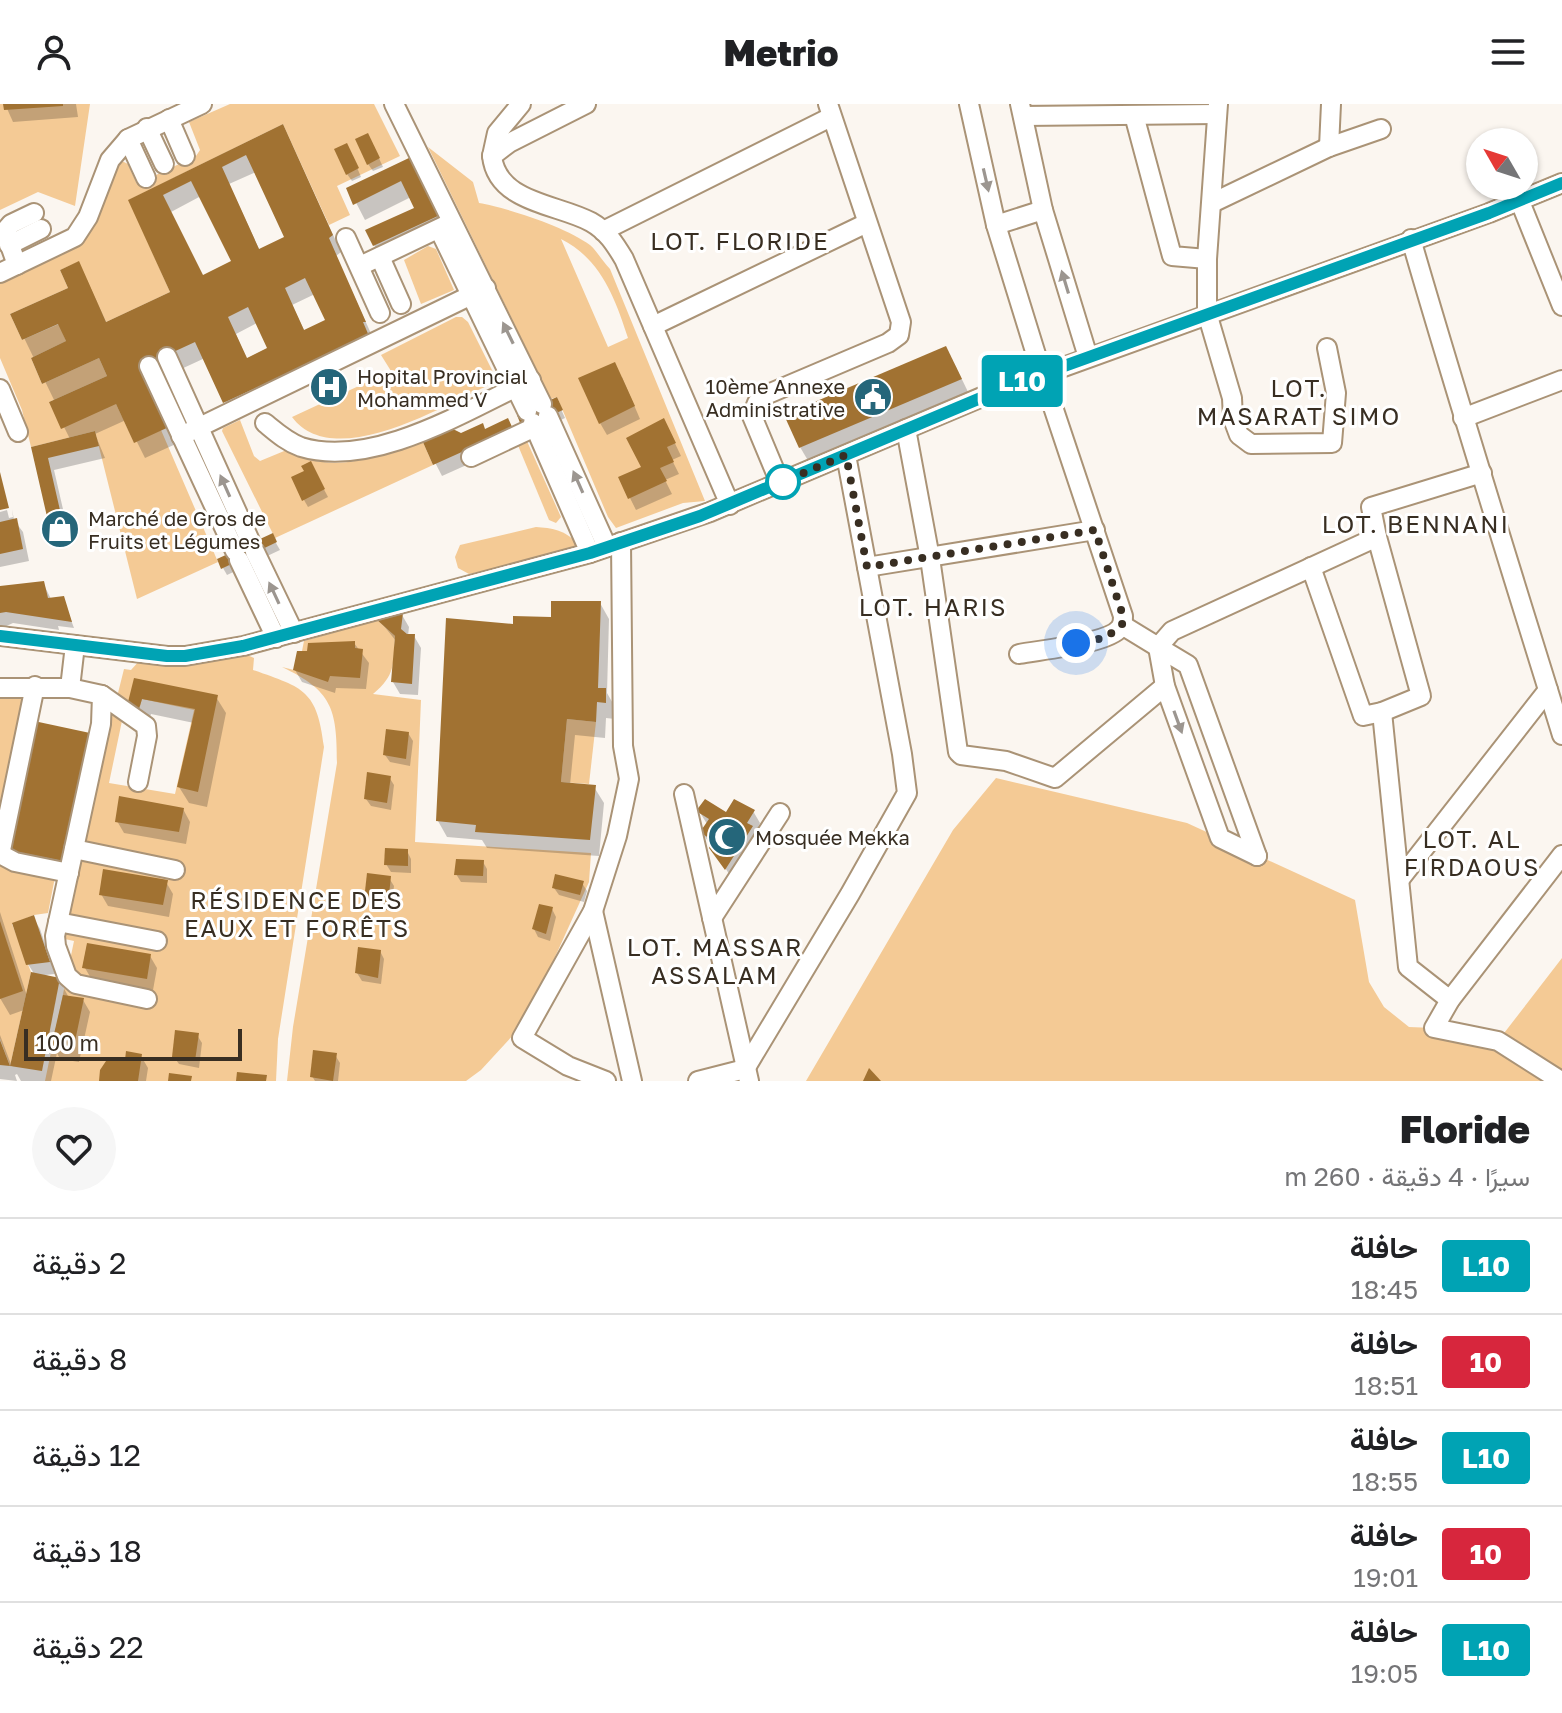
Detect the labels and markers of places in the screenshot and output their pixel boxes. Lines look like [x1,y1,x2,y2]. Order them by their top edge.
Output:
place label: Hopital Provincial Mohammed V [357,364,528,411]
hospital icon: Hopital Provincial Mohammed V [308,366,350,408]
place label: 10ème Annexe Administrative [706,374,845,421]
public building icon: 10ème Annexe Administrative [852,376,894,418]
unlabelled marker [766,465,800,499]
place label: Marché de Gros de Fruits et Légumes [88,506,266,553]
shop icon: Marché de Gros de Fruits et Légumes [39,508,81,550]
mosque icon: Mosquée Mekka [706,816,748,858]
place label: Mosquée Mekka [755,825,910,849]

